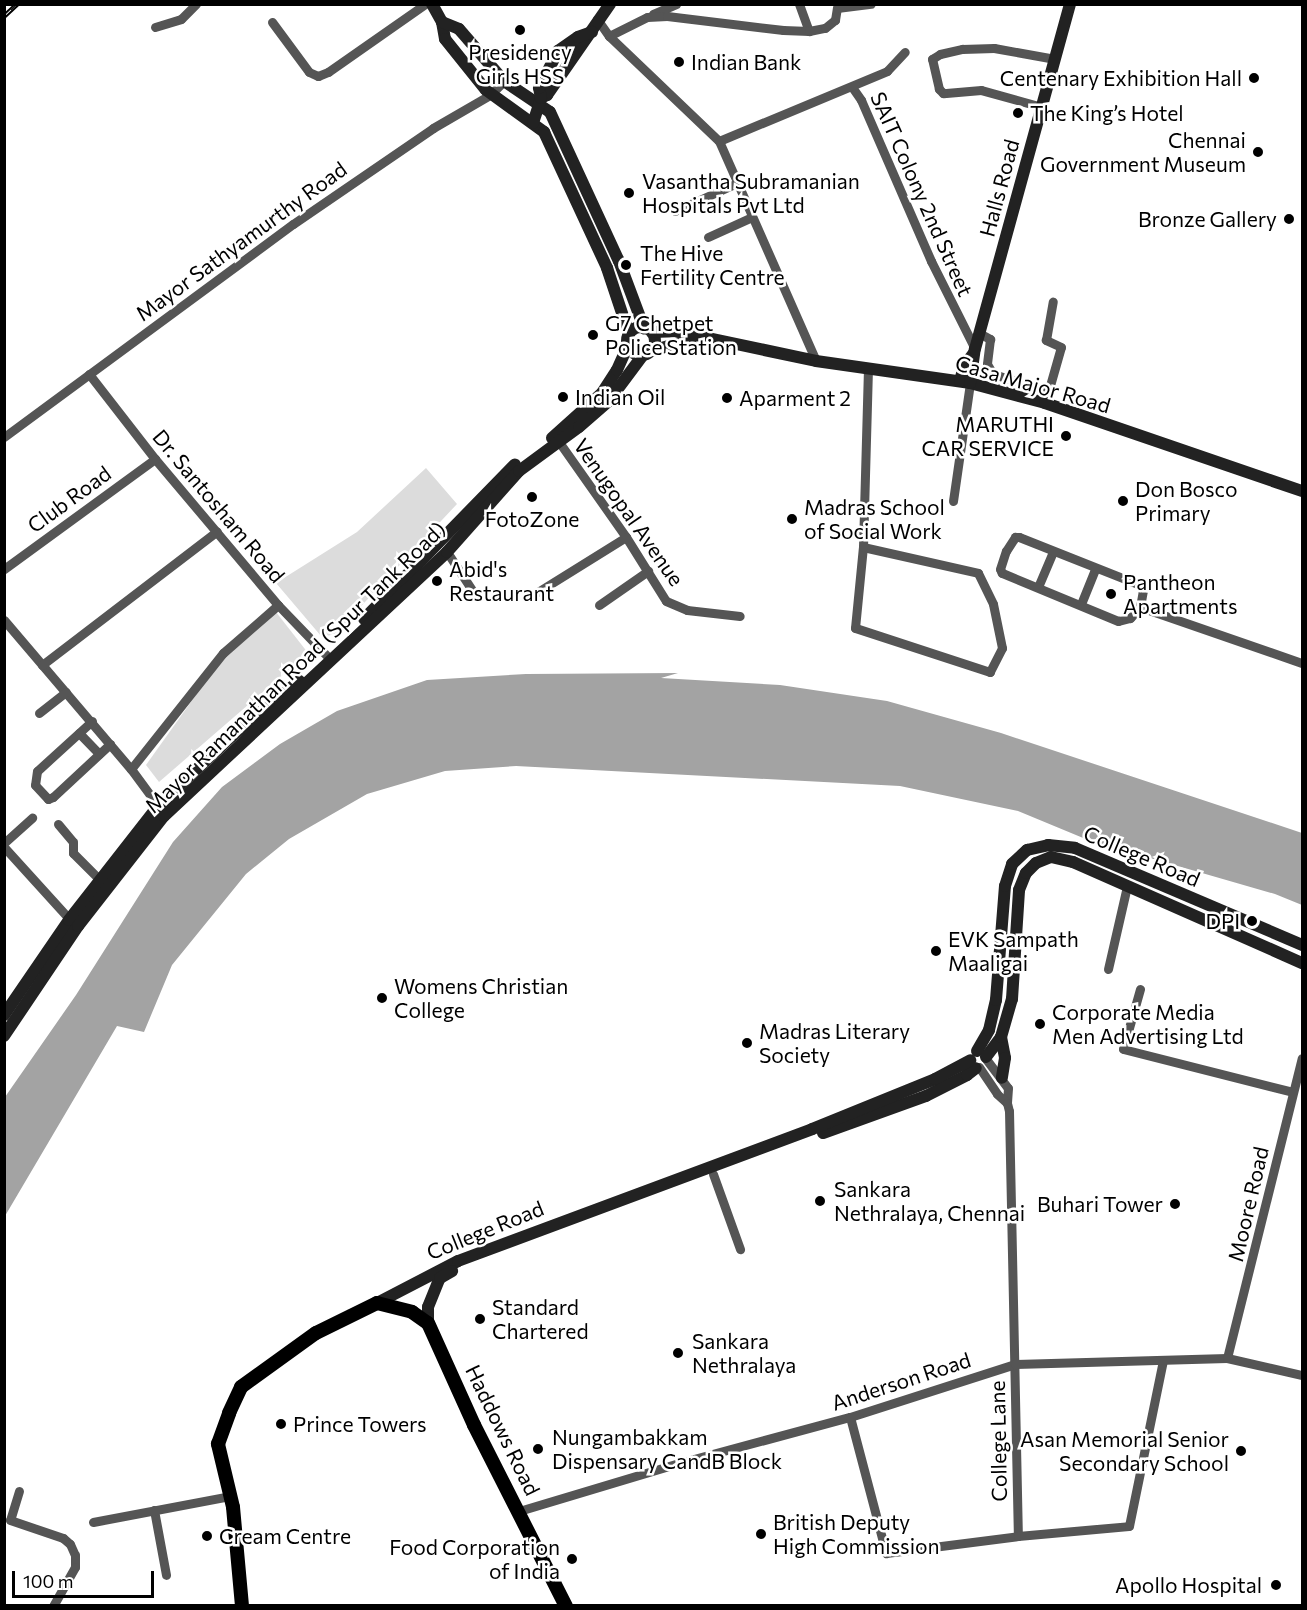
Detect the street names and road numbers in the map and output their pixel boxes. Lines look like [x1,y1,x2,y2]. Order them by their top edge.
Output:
street label: SAIT Colony 2nd Street [866,88,978,300]
street label: Halls Road [974,136,1024,240]
street label: Mayor Sathyamurthy Road [131,156,351,326]
street label: Casa Major Road [953,350,1113,418]
street label: Dr. Santosham Road [148,424,290,588]
street label: Venugopal Avenue [569,433,689,591]
street label: Club Road [22,460,116,538]
street label: Mayor Ramanathan Road (Spur Tank Road) [139,516,451,818]
street label: College Road [1080,820,1204,892]
street label: Moore Road [1223,1144,1273,1264]
street label: College Road [423,1195,547,1265]
street label: Anderson Road [828,1347,974,1415]
street label: Haddows Road [460,1360,546,1500]
street label: College Lane [984,1380,1012,1502]

